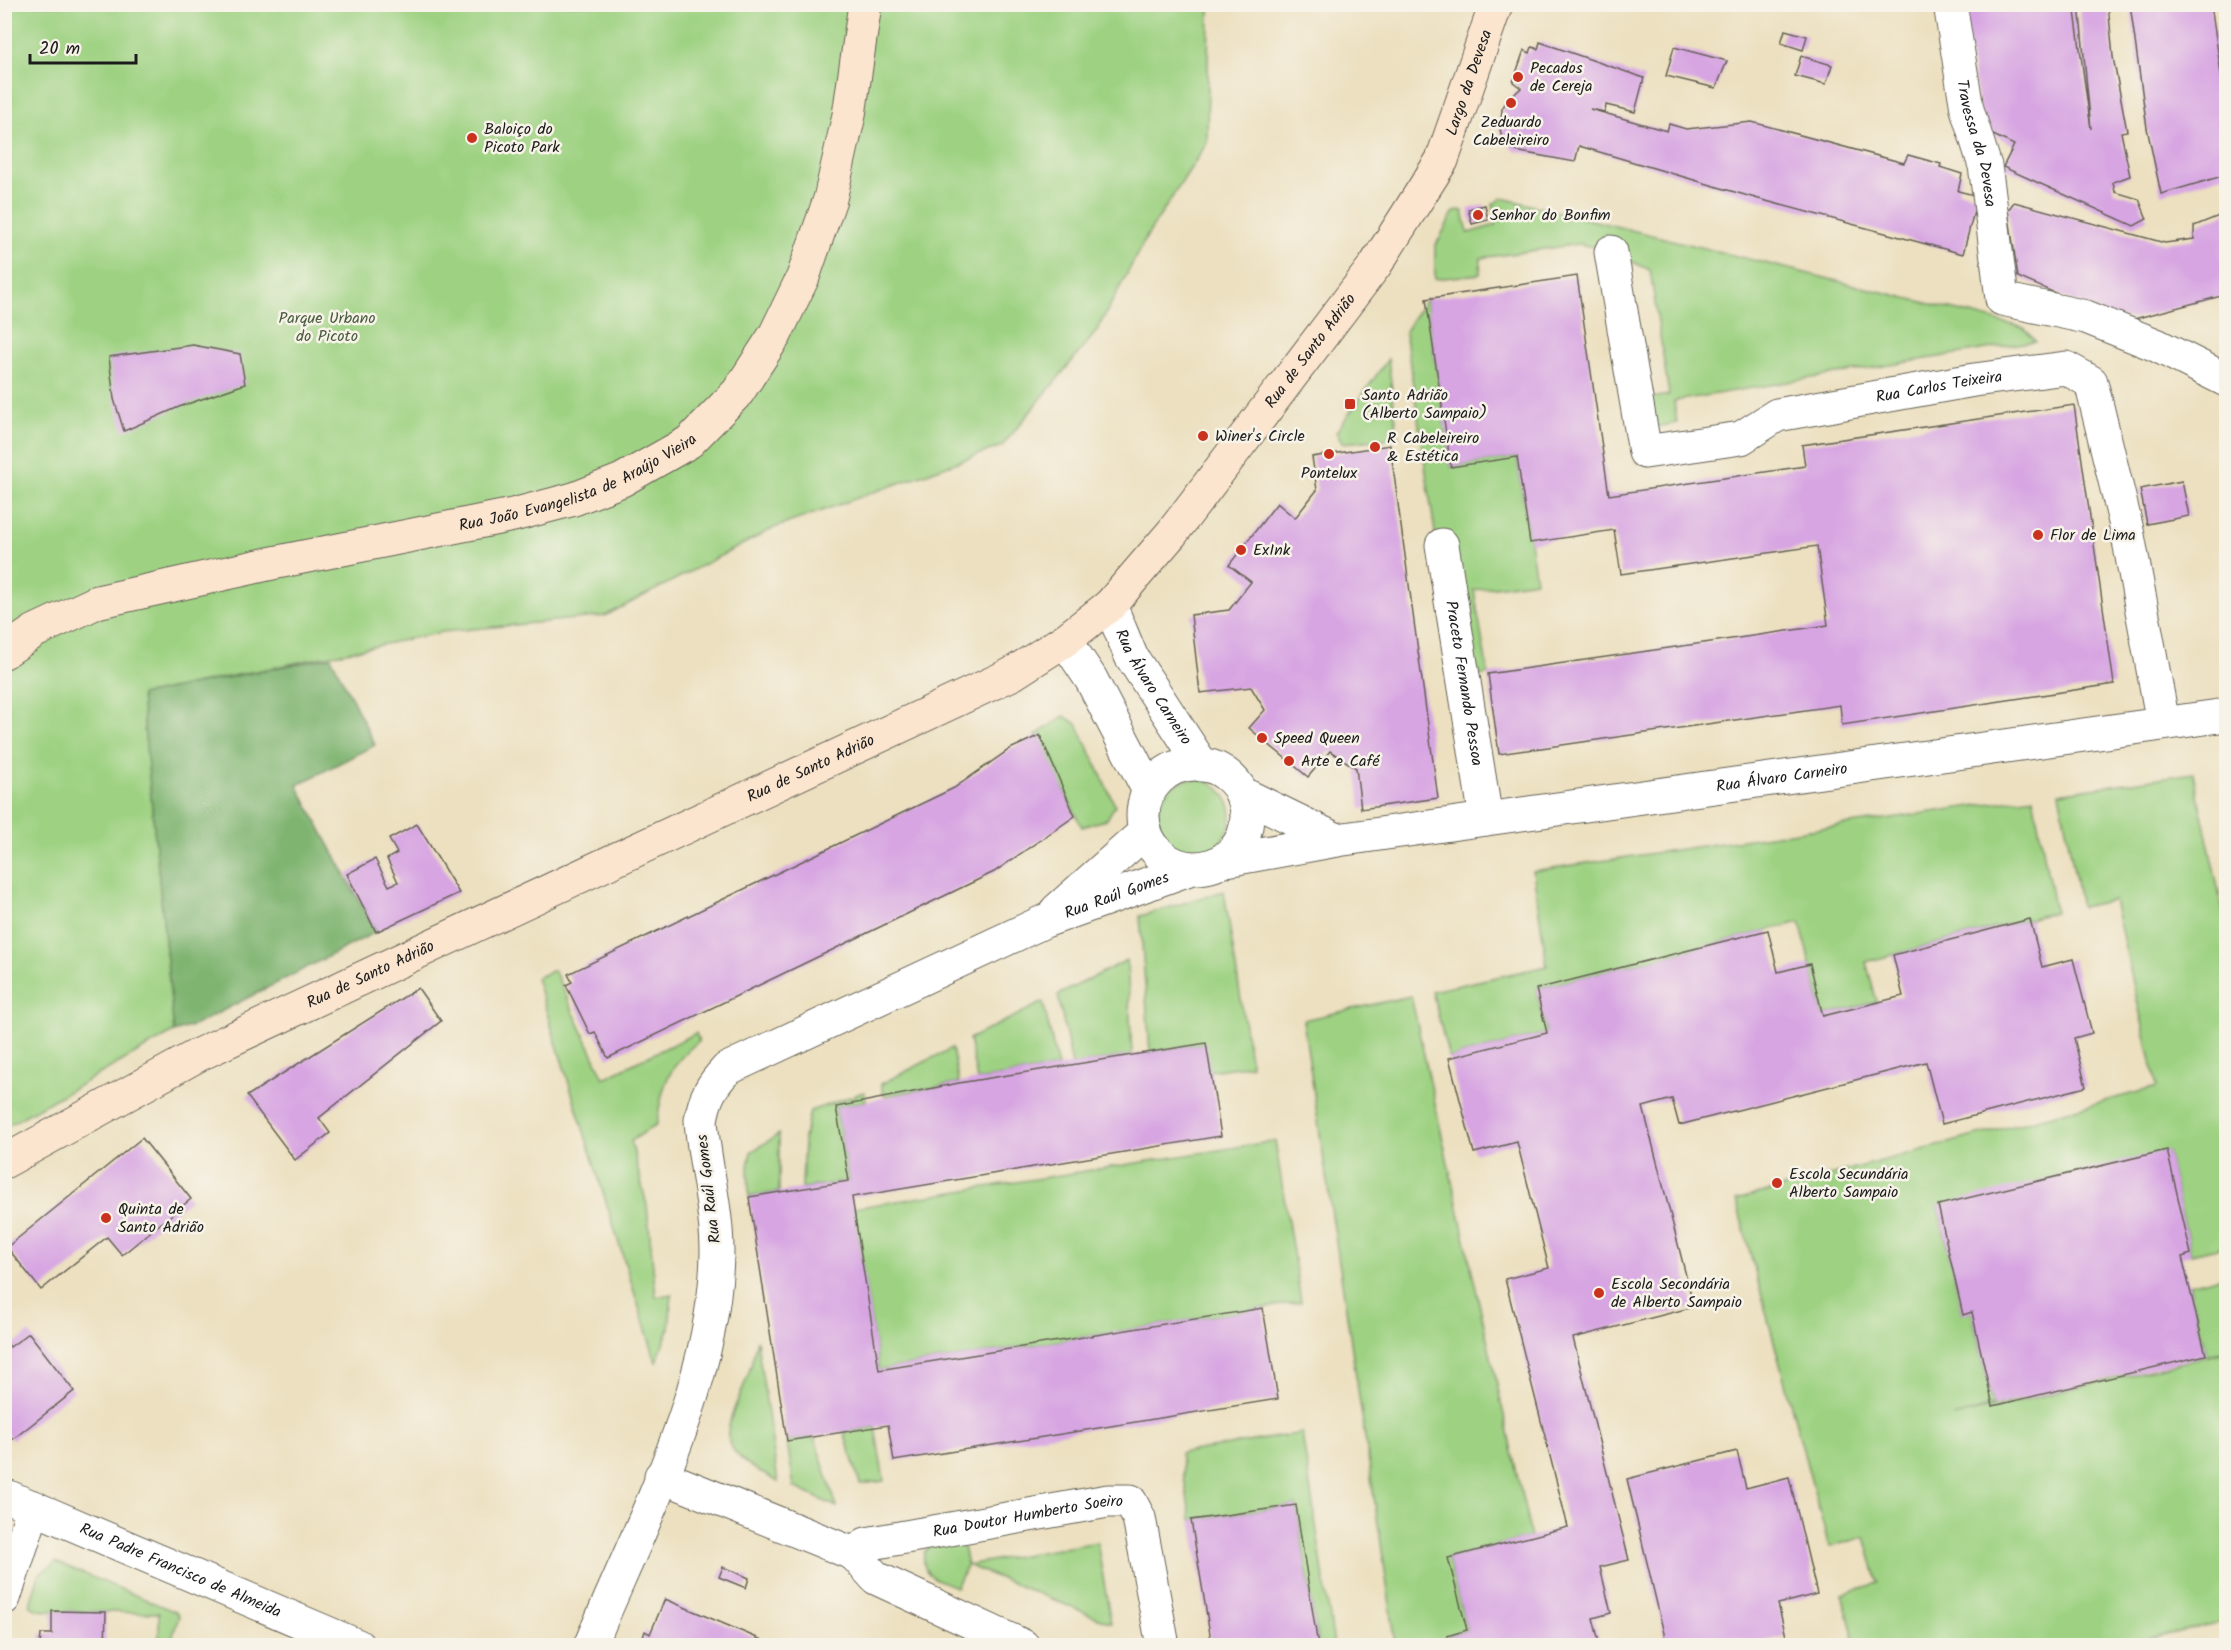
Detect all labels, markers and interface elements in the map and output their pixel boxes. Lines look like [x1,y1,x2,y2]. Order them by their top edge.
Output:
street label: Largo da Devesa [1439,26,1499,139]
scale bar [30,27,136,65]
text: 20 m [39,35,80,64]
place label: Pecados de Cereja [1530,56,1592,99]
marker: Pecados de Cereja [1511,70,1525,84]
street label: Travessa da Devesa [1950,78,2003,208]
marker: Zeduardo Cabeleireiro [1504,96,1518,110]
place label: Zeduardo Cabeleireiro [1473,110,1549,153]
place label: Baloiço do Picoto Park [484,117,560,160]
marker: Baloiço do Picoto Park [465,131,479,145]
place label: Senhor do Bonfim [1490,203,1611,228]
marker: Senhor do Bonfim [1471,208,1485,222]
street label: Rua de Santo Adrião [1258,288,1362,414]
park label: Parque Urbano do Picoto [279,306,375,349]
street label: Rua Carlos Teixeira [1874,364,2004,410]
place label: Santo Adrião (Alberto Sampaio) [1362,383,1487,426]
marker: Santo Adrião (Alberto Sampaio) [1343,397,1357,411]
place label: Winer's Circle [1215,424,1305,449]
place label: R Cabeleireiro & Estética [1387,426,1479,469]
street label: Rua João Evangelista de Araújo Vieira [456,428,703,538]
marker: Winer's Circle [1196,429,1210,443]
marker: R Cabeleireiro & Estética [1368,440,1382,454]
marker: Pontelux [1322,447,1336,461]
place label: Pontelux [1301,461,1358,486]
place label: Flor de Lima [2050,523,2136,548]
marker: Flor de Lima [2031,528,2045,542]
place label: ExInk [1253,538,1291,563]
marker: ExInk [1234,543,1248,557]
street label: Praceto Fernando Pessoa [1439,599,1490,768]
street label: Rua Álvaro Carneiro [1109,625,1198,750]
place label: Speed Queen [1274,726,1360,751]
street label: Rua de Santo Adrião [743,728,879,809]
marker: Speed Queen [1255,731,1269,745]
place label: Arte e Café [1301,749,1381,774]
marker: Arte e Café [1282,754,1296,768]
street label: Rua Álvaro Carneiro [1714,756,1849,799]
street label: Rua Raúl Gomes [1061,865,1173,926]
street label: Rua de Santo Adrião [302,934,439,1015]
street label: Rua Raúl Gomes [690,1133,728,1245]
place label: Escola Secundária Alberto Sampaio [1789,1162,1909,1205]
marker: Escola Secundária Alberto Sampaio [1770,1176,1784,1190]
place label: Quinta de Santo Adrião [118,1197,204,1240]
marker: Quinta de Santo Adrião [99,1211,113,1225]
place label: Escola Secondária de Alberto Sampaio [1611,1272,1742,1315]
marker: Escola Secondária de Alberto Sampaio [1592,1286,1606,1300]
street label: Rua Doutor Humberto Soeiro [931,1489,1123,1544]
street label: Rua Padre Francisco de Almeida [76,1516,285,1624]

